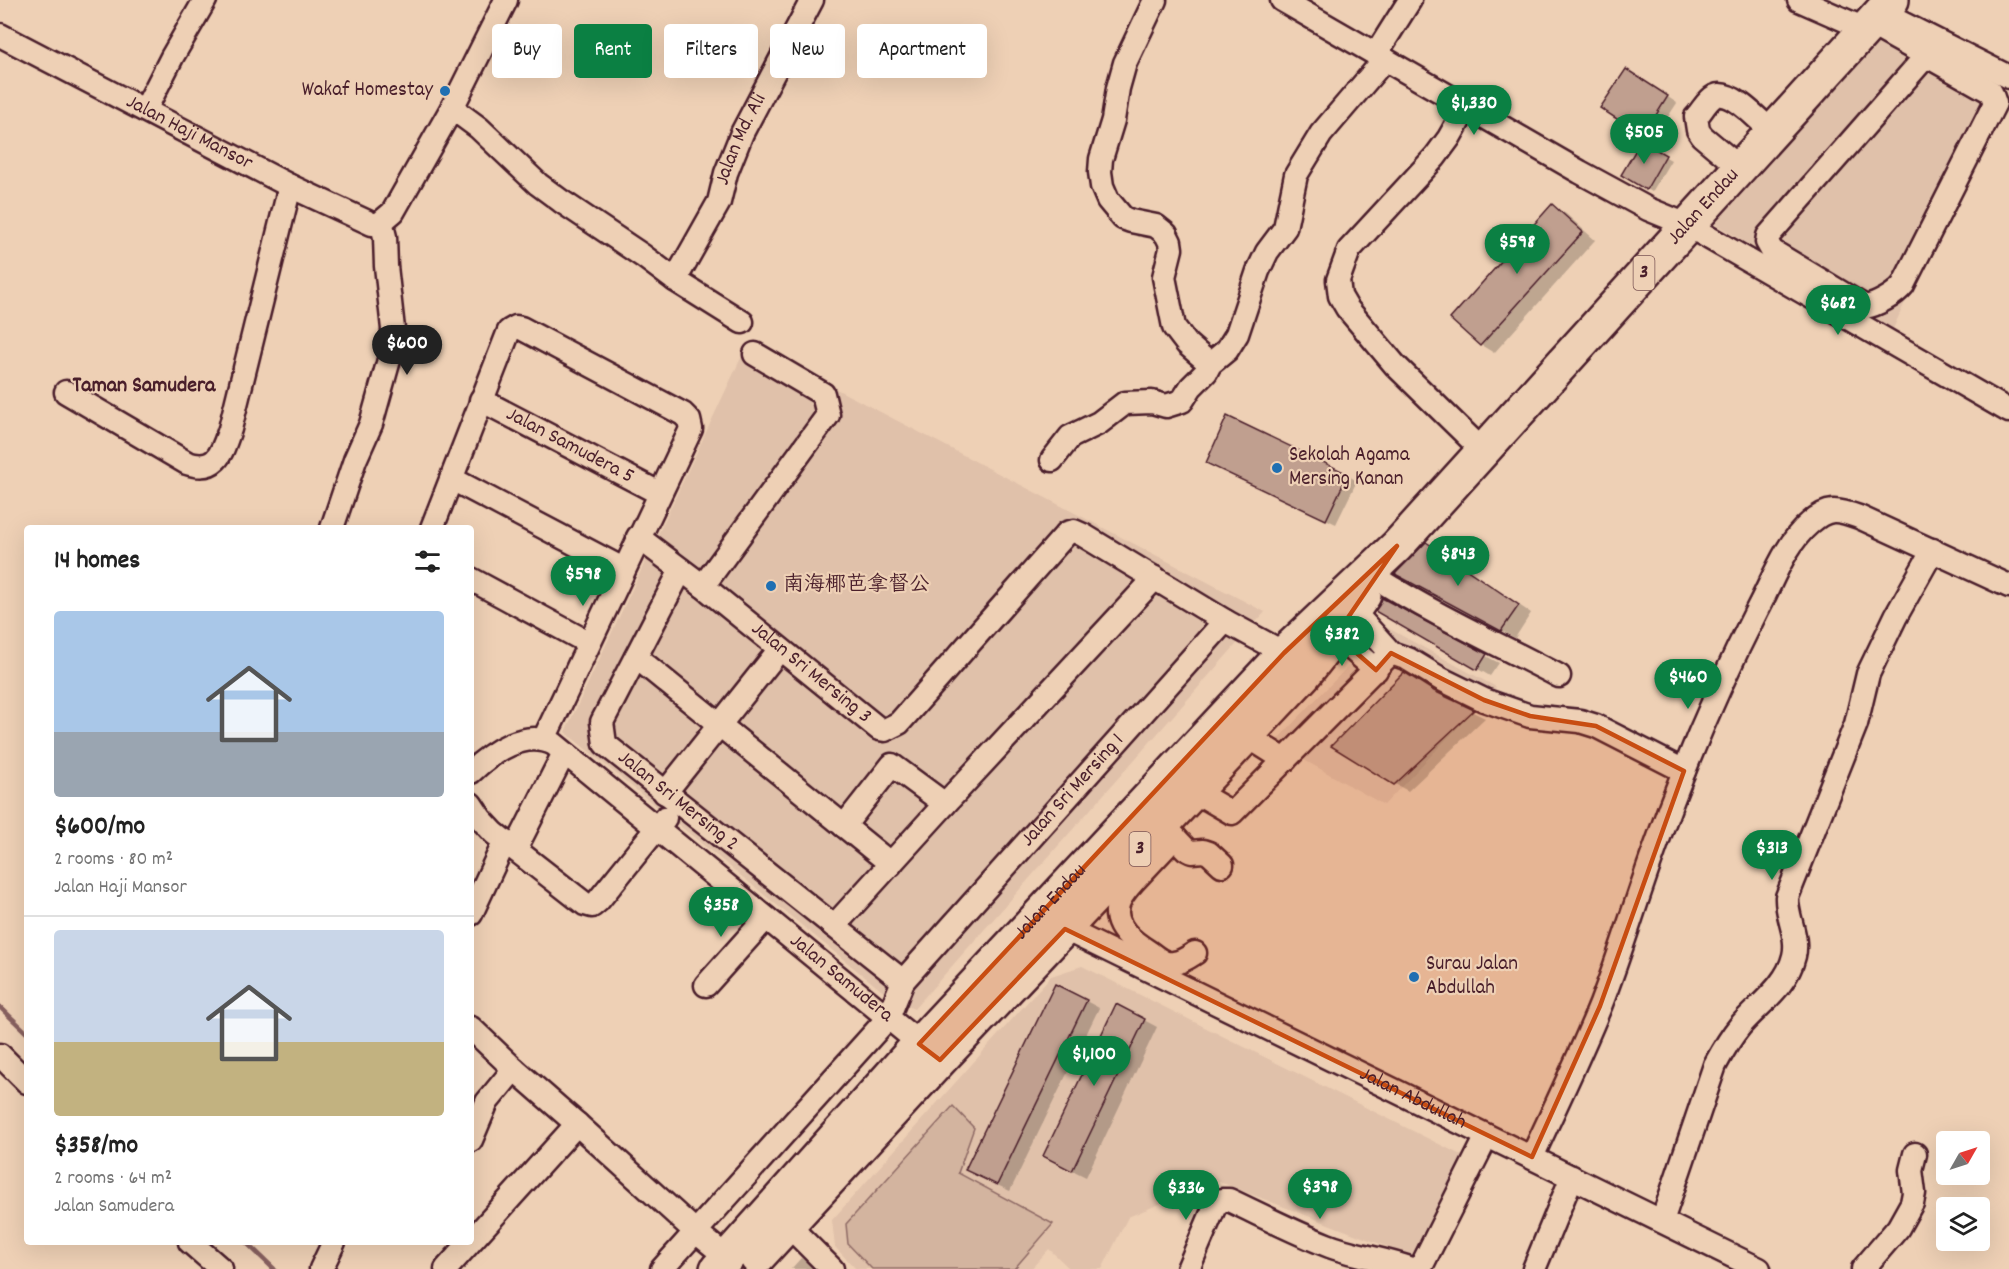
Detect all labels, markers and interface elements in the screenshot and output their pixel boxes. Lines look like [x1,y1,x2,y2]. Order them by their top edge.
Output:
chip: Buy [492,24,562,78]
chip: Rent [574,24,652,78]
chip: Filters [664,24,758,78]
chip: New [770,24,845,78]
chip: Apartment [857,24,987,78]
place label: Wakaf Homestay [302,76,433,106]
marker: Wakaf Homestay [438,84,452,98]
pin: $1,330 [1425,85,1523,136]
street label: Jalan Haji Mansor [120,88,258,179]
street label: Jalan Md. Ali [709,88,775,188]
text: $1,330 [1451,90,1497,118]
pin: $505 [1608,114,1680,165]
text: $505 [1624,119,1664,147]
street label: Jalan Endau [1661,162,1747,253]
pin: $598 [1481,224,1553,275]
text: $598 [1499,229,1535,257]
road number: 3 [1634,256,1654,290]
pin: $682 [1802,285,1874,336]
text: $682 [1820,290,1856,318]
pin: $600 [371,325,443,376]
text: $600 [386,330,428,358]
district label: Taman Samudera [73,371,216,402]
street label: Jalan Samudera 5 [500,400,639,492]
place label: Sekolah Agama Mersing Kanan [1289,441,1411,495]
marker: Sekolah Agama Mersing Kanan [1270,461,1284,475]
pin: $843 [1422,536,1494,587]
text: $843 [1440,541,1476,569]
text: 14 homes [54,543,140,580]
icon: filters [411,545,444,578]
pin: $598 [547,556,619,607]
text: $598 [565,561,601,589]
place label: 南海椰芭拿督公 [783,571,930,601]
marker: 南海椰芭拿督公 [764,579,778,593]
street label: Jalan Sri Mersing 3 [744,615,877,732]
pin: $382 [1306,616,1378,667]
text: $382 [1324,621,1360,649]
icon: home [195,650,303,758]
pin: $460 [1652,659,1724,710]
text: $460 [1668,664,1708,692]
street label: Jalan Sri Mersing 1 [1014,727,1132,854]
street label: Jalan Sri Mersing 2 [610,744,744,859]
text: $600/mo [54,809,145,846]
pin: $313 [1736,830,1808,881]
road number: 3 [1130,832,1150,866]
text: $313 [1756,835,1788,863]
text: 2 rooms · 80 m² [54,846,173,874]
street label: Jalan Endau [1008,858,1094,947]
text: Jalan Haji Mansor [54,874,187,902]
pin: $358 [685,887,757,938]
text: $358 [703,892,739,920]
street label: Jalan Samudera [782,927,900,1031]
place label: Surau Jalan Abdullah [1426,950,1518,1004]
icon: home [195,969,303,1077]
marker: Surau Jalan Abdullah [1407,970,1421,984]
pin: $1,100 [1045,1036,1143,1087]
text: $1,100 [1072,1041,1116,1069]
street label: Jalan Abdullah [1354,1060,1471,1138]
text: $358/mo [54,1128,138,1165]
north arrow [1936,1131,1990,1185]
map controls [1936,1131,1990,1251]
text: 2 rooms · 64 m² [54,1165,172,1193]
pin: $398 [1284,1169,1356,1220]
pin: $336 [1150,1170,1222,1221]
text: $398 [1302,1174,1338,1202]
text: $336 [1167,1175,1205,1203]
text: Jalan Samudera [54,1193,174,1221]
button: layers [1936,1197,1990,1251]

